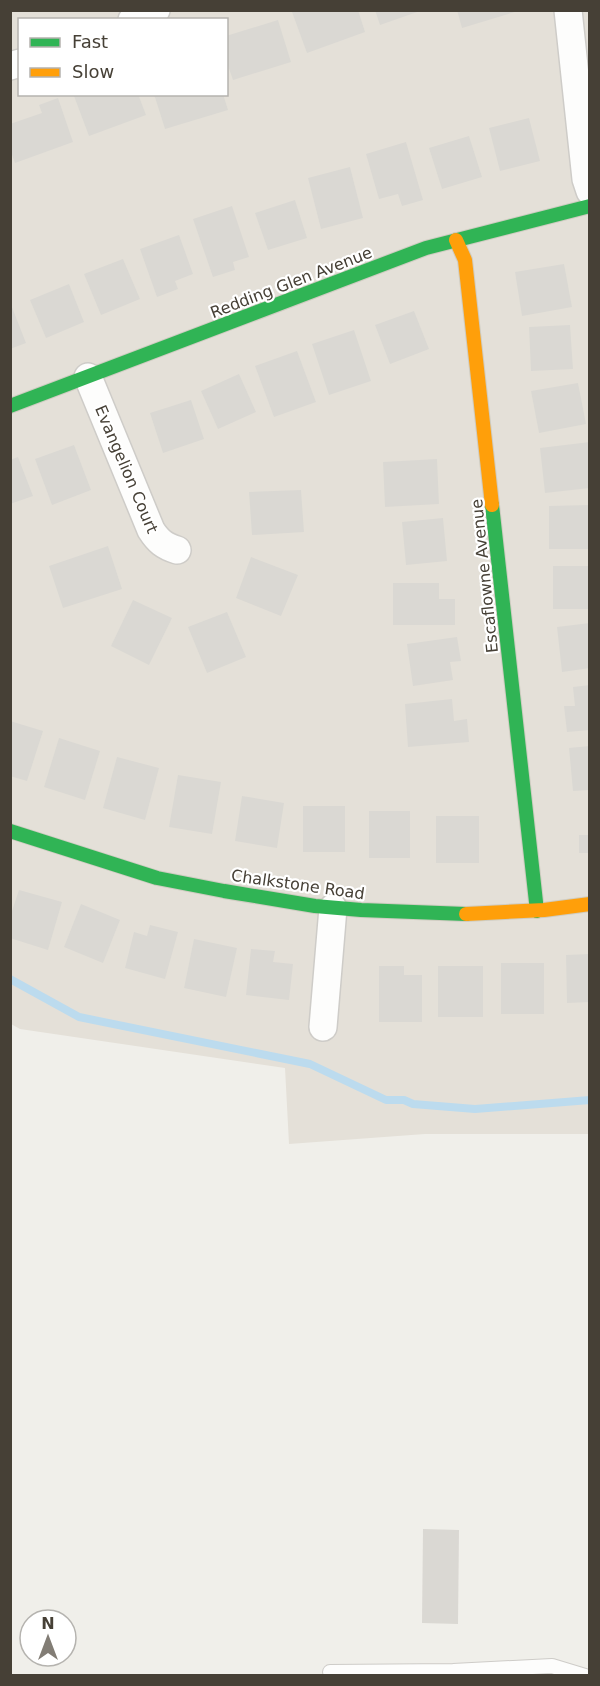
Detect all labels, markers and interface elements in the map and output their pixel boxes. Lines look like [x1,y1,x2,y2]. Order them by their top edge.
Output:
legend [18,18,228,96]
text: Fast [72,31,108,52]
text: Slow [72,61,114,82]
street label: Redding Glen Avenue [208,243,375,322]
street label: Evangelion Court [91,402,162,536]
street label: Escaflowne Avenue [467,498,502,654]
street label: Chalkstone Road [230,866,366,903]
north arrow [18,1608,78,1668]
text: N [41,1614,55,1633]

